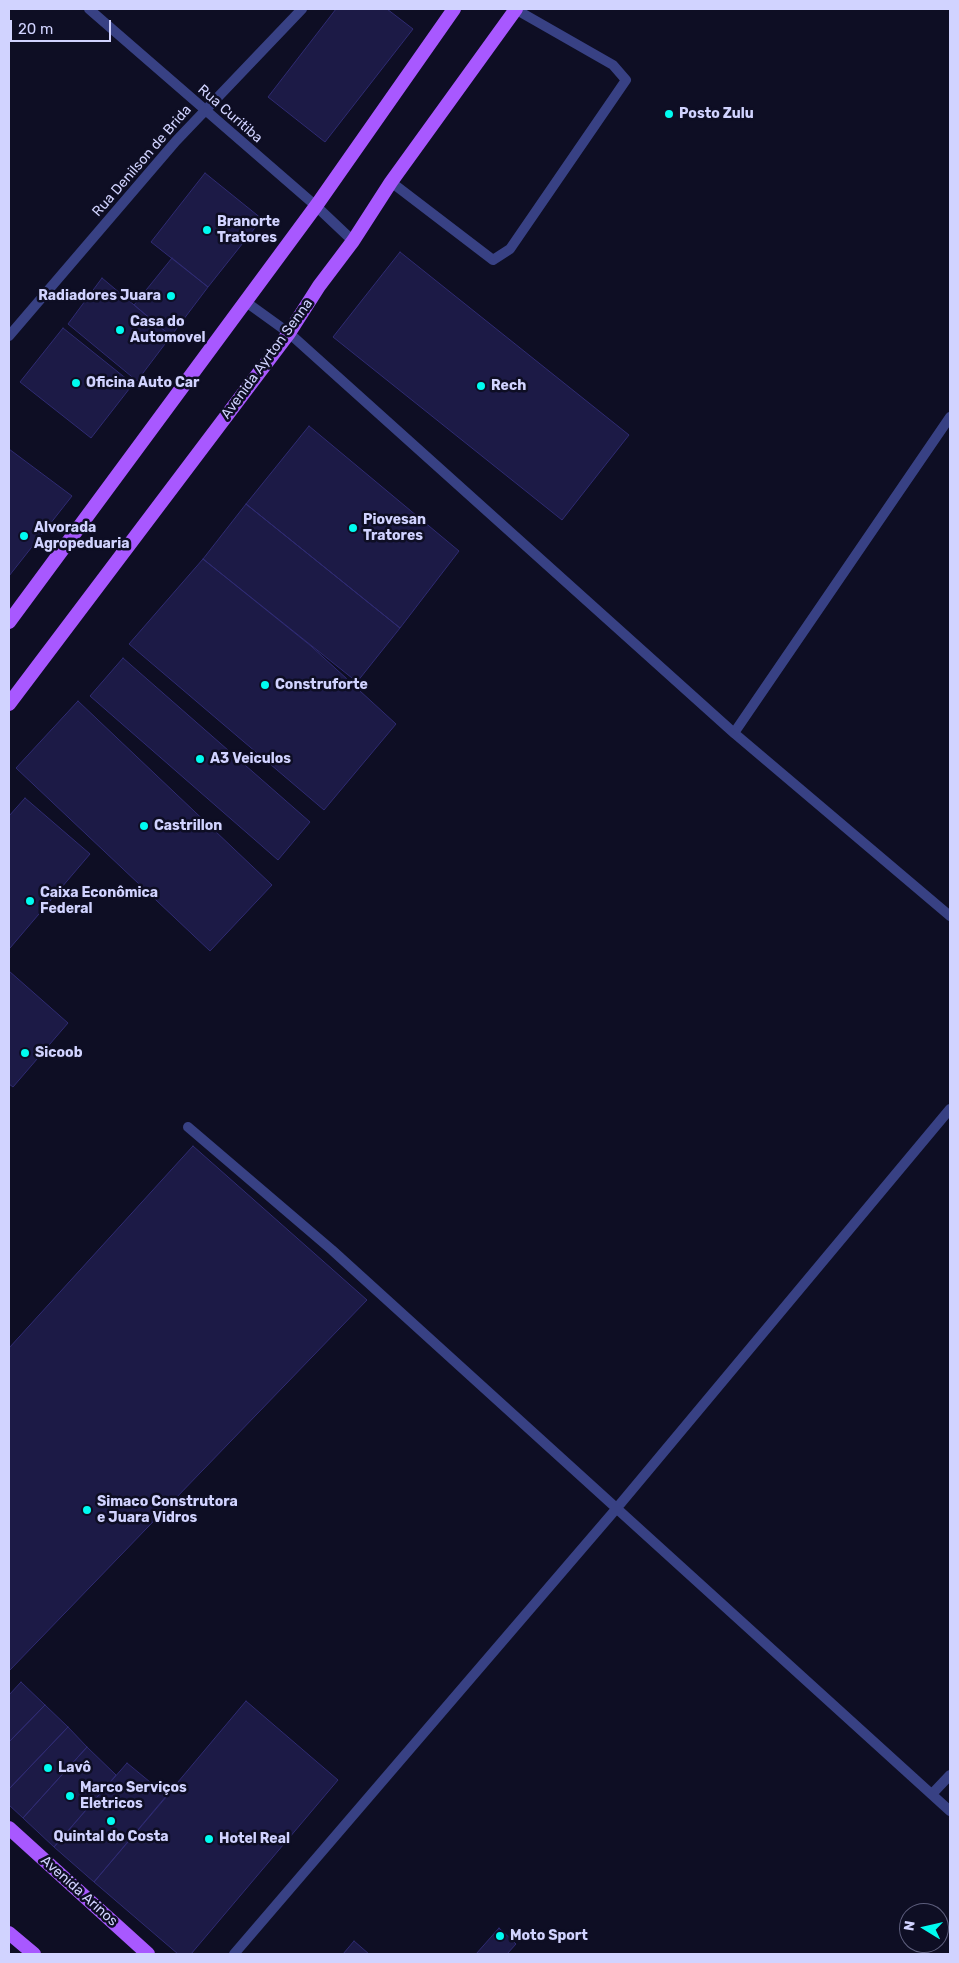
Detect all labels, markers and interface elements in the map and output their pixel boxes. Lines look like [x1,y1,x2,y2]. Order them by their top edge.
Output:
scale bar [12,10,114,42]
text: 20 m [18,20,53,38]
street label: Rua Curitiba [194,81,266,147]
street label: Rua Denilson de Brida [89,102,195,220]
place label: Posto Zulu [679,106,754,122]
marker: Posto Zulu [663,108,675,120]
place label: Branorte Tratores [217,214,280,246]
marker: Branorte Tratores [201,224,213,236]
place label: Radiadores Juara [38,288,161,304]
marker: Radiadores Juara [165,290,177,302]
street label: Avenida Ayrton Senna [218,296,316,422]
place label: Casa do Automovel [130,314,205,347]
marker: Casa do Automovel [114,324,126,336]
place label: Oficina Auto Car [86,375,199,391]
marker: Oficina Auto Car [70,377,82,389]
place label: Rech [491,378,526,394]
marker: Rech [475,380,487,392]
place label: Piovesan Tratores [363,512,426,544]
place label: Alvorada Agropeduaria [34,520,129,552]
marker: Piovesan Tratores [347,522,359,534]
marker: Alvorada Agropeduaria [18,530,30,542]
place label: Construforte [275,677,368,693]
marker: Construforte [259,679,271,691]
place label: A3 Veiculos [210,751,291,767]
marker: A3 Veiculos [194,753,206,765]
place label: Castrillon [154,818,222,834]
marker: Castrillon [138,820,150,832]
place label: Caixa Econômica Federal [40,885,158,918]
marker: Caixa Econômica Federal [24,895,36,907]
place label: Sicoob [35,1045,82,1061]
marker: Sicoob [19,1047,31,1059]
place label: Simaco Construtora e Juara Vidros [97,1494,238,1526]
marker: Simaco Construtora e Juara Vidros [81,1504,93,1516]
place label: Lavô [58,1760,91,1776]
marker: Lavô [42,1762,54,1774]
place label: Marco Serviços Eletricos [80,1780,187,1812]
marker: Marco Serviços Eletricos [64,1790,76,1802]
marker: Quintal do Costa [105,1815,117,1827]
place label: Quintal do Costa [54,1829,168,1845]
place label: Hotel Real [219,1831,290,1847]
marker: Hotel Real [203,1833,215,1845]
street label: Avenida Arinos [37,1852,121,1930]
north arrow [899,1903,949,1953]
text: N [900,1919,919,1932]
place label: Moto Sport [510,1928,588,1944]
marker: Moto Sport [494,1930,506,1942]

